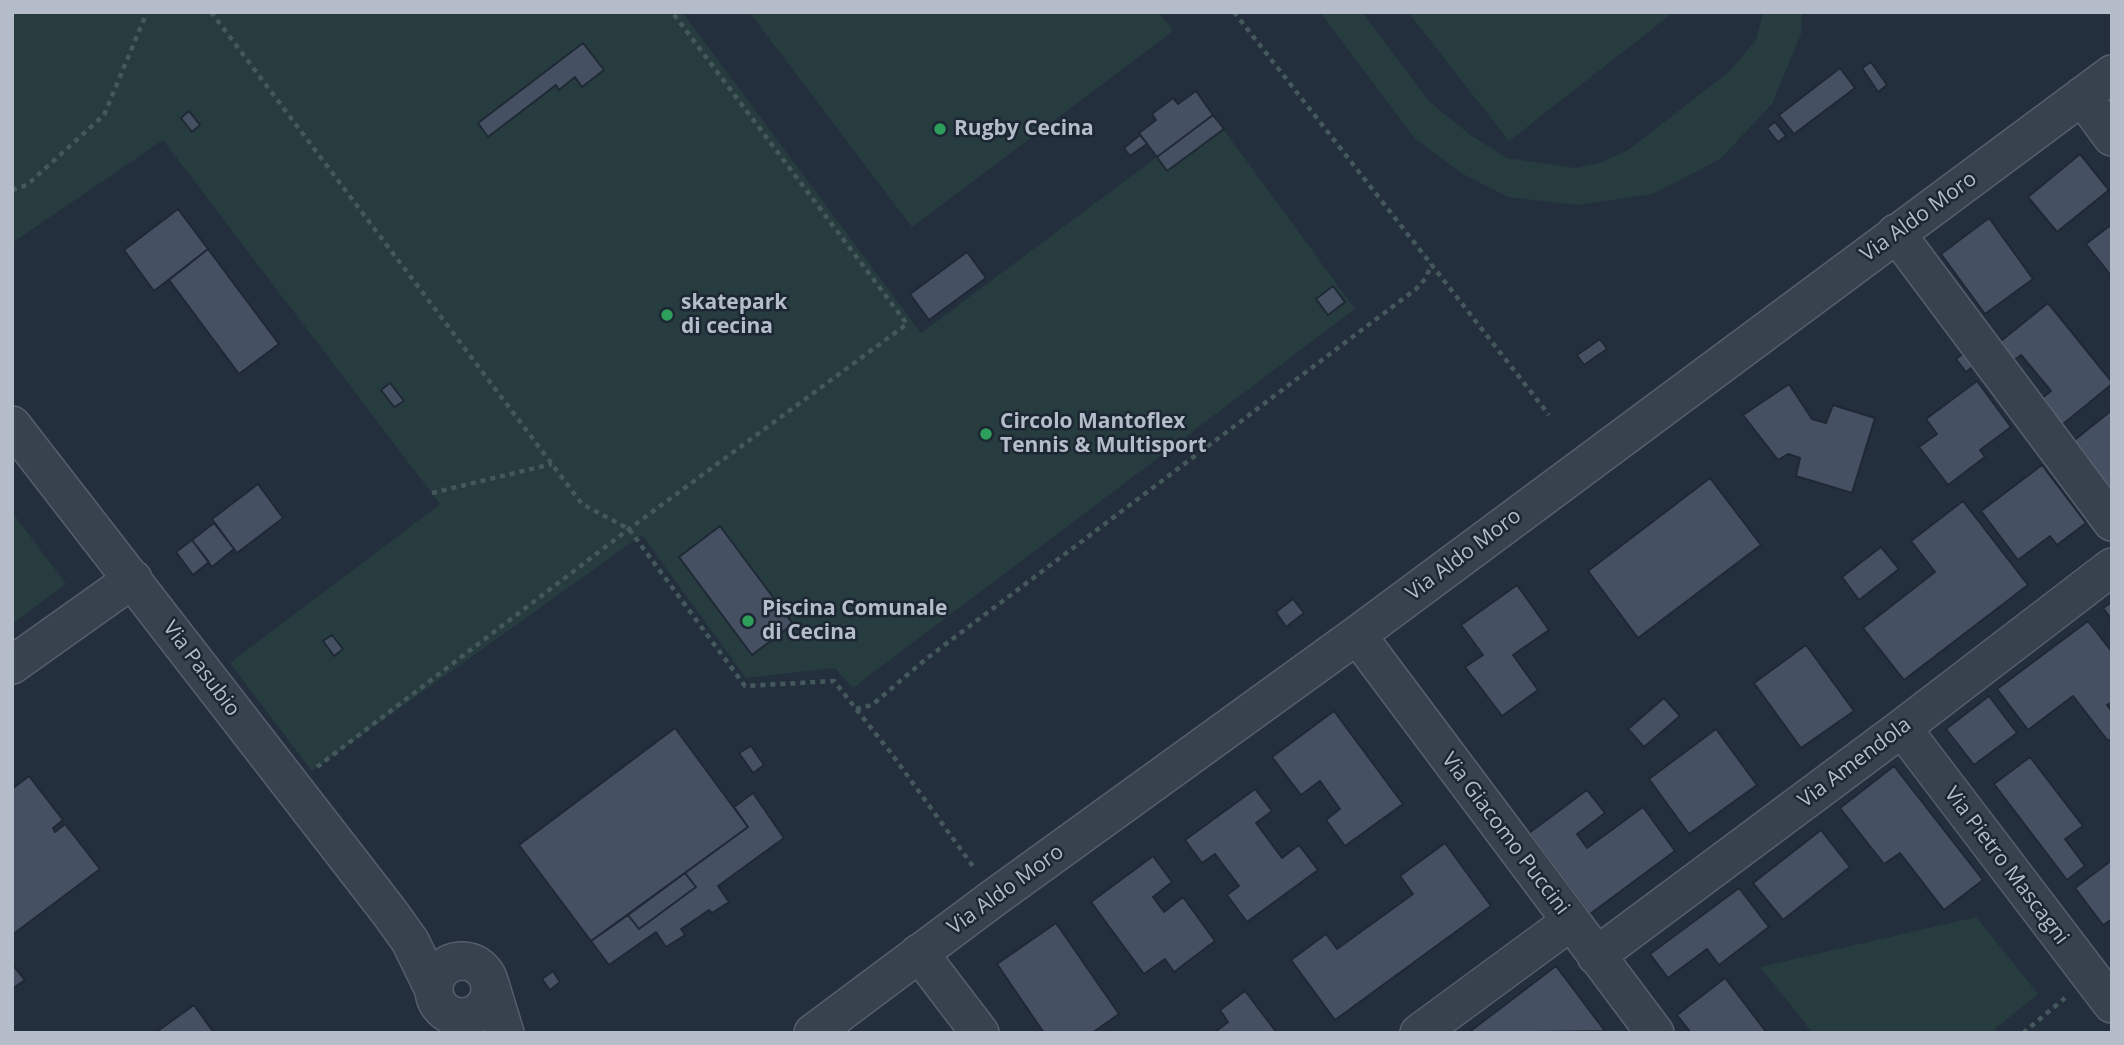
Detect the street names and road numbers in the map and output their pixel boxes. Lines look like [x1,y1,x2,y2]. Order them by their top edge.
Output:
street label: Via Aldo Moro [1856,166,1982,268]
street label: Via Aldo Moro [1402,504,1526,606]
street label: Via Pasubio [157,616,245,722]
street label: Via Amendola [1794,712,1916,814]
street label: Via Giacomo Puccini [1436,748,1574,920]
street label: Via Pietro Mascagni [1939,782,2073,950]
street label: Via Aldo Moro [943,839,1069,941]

